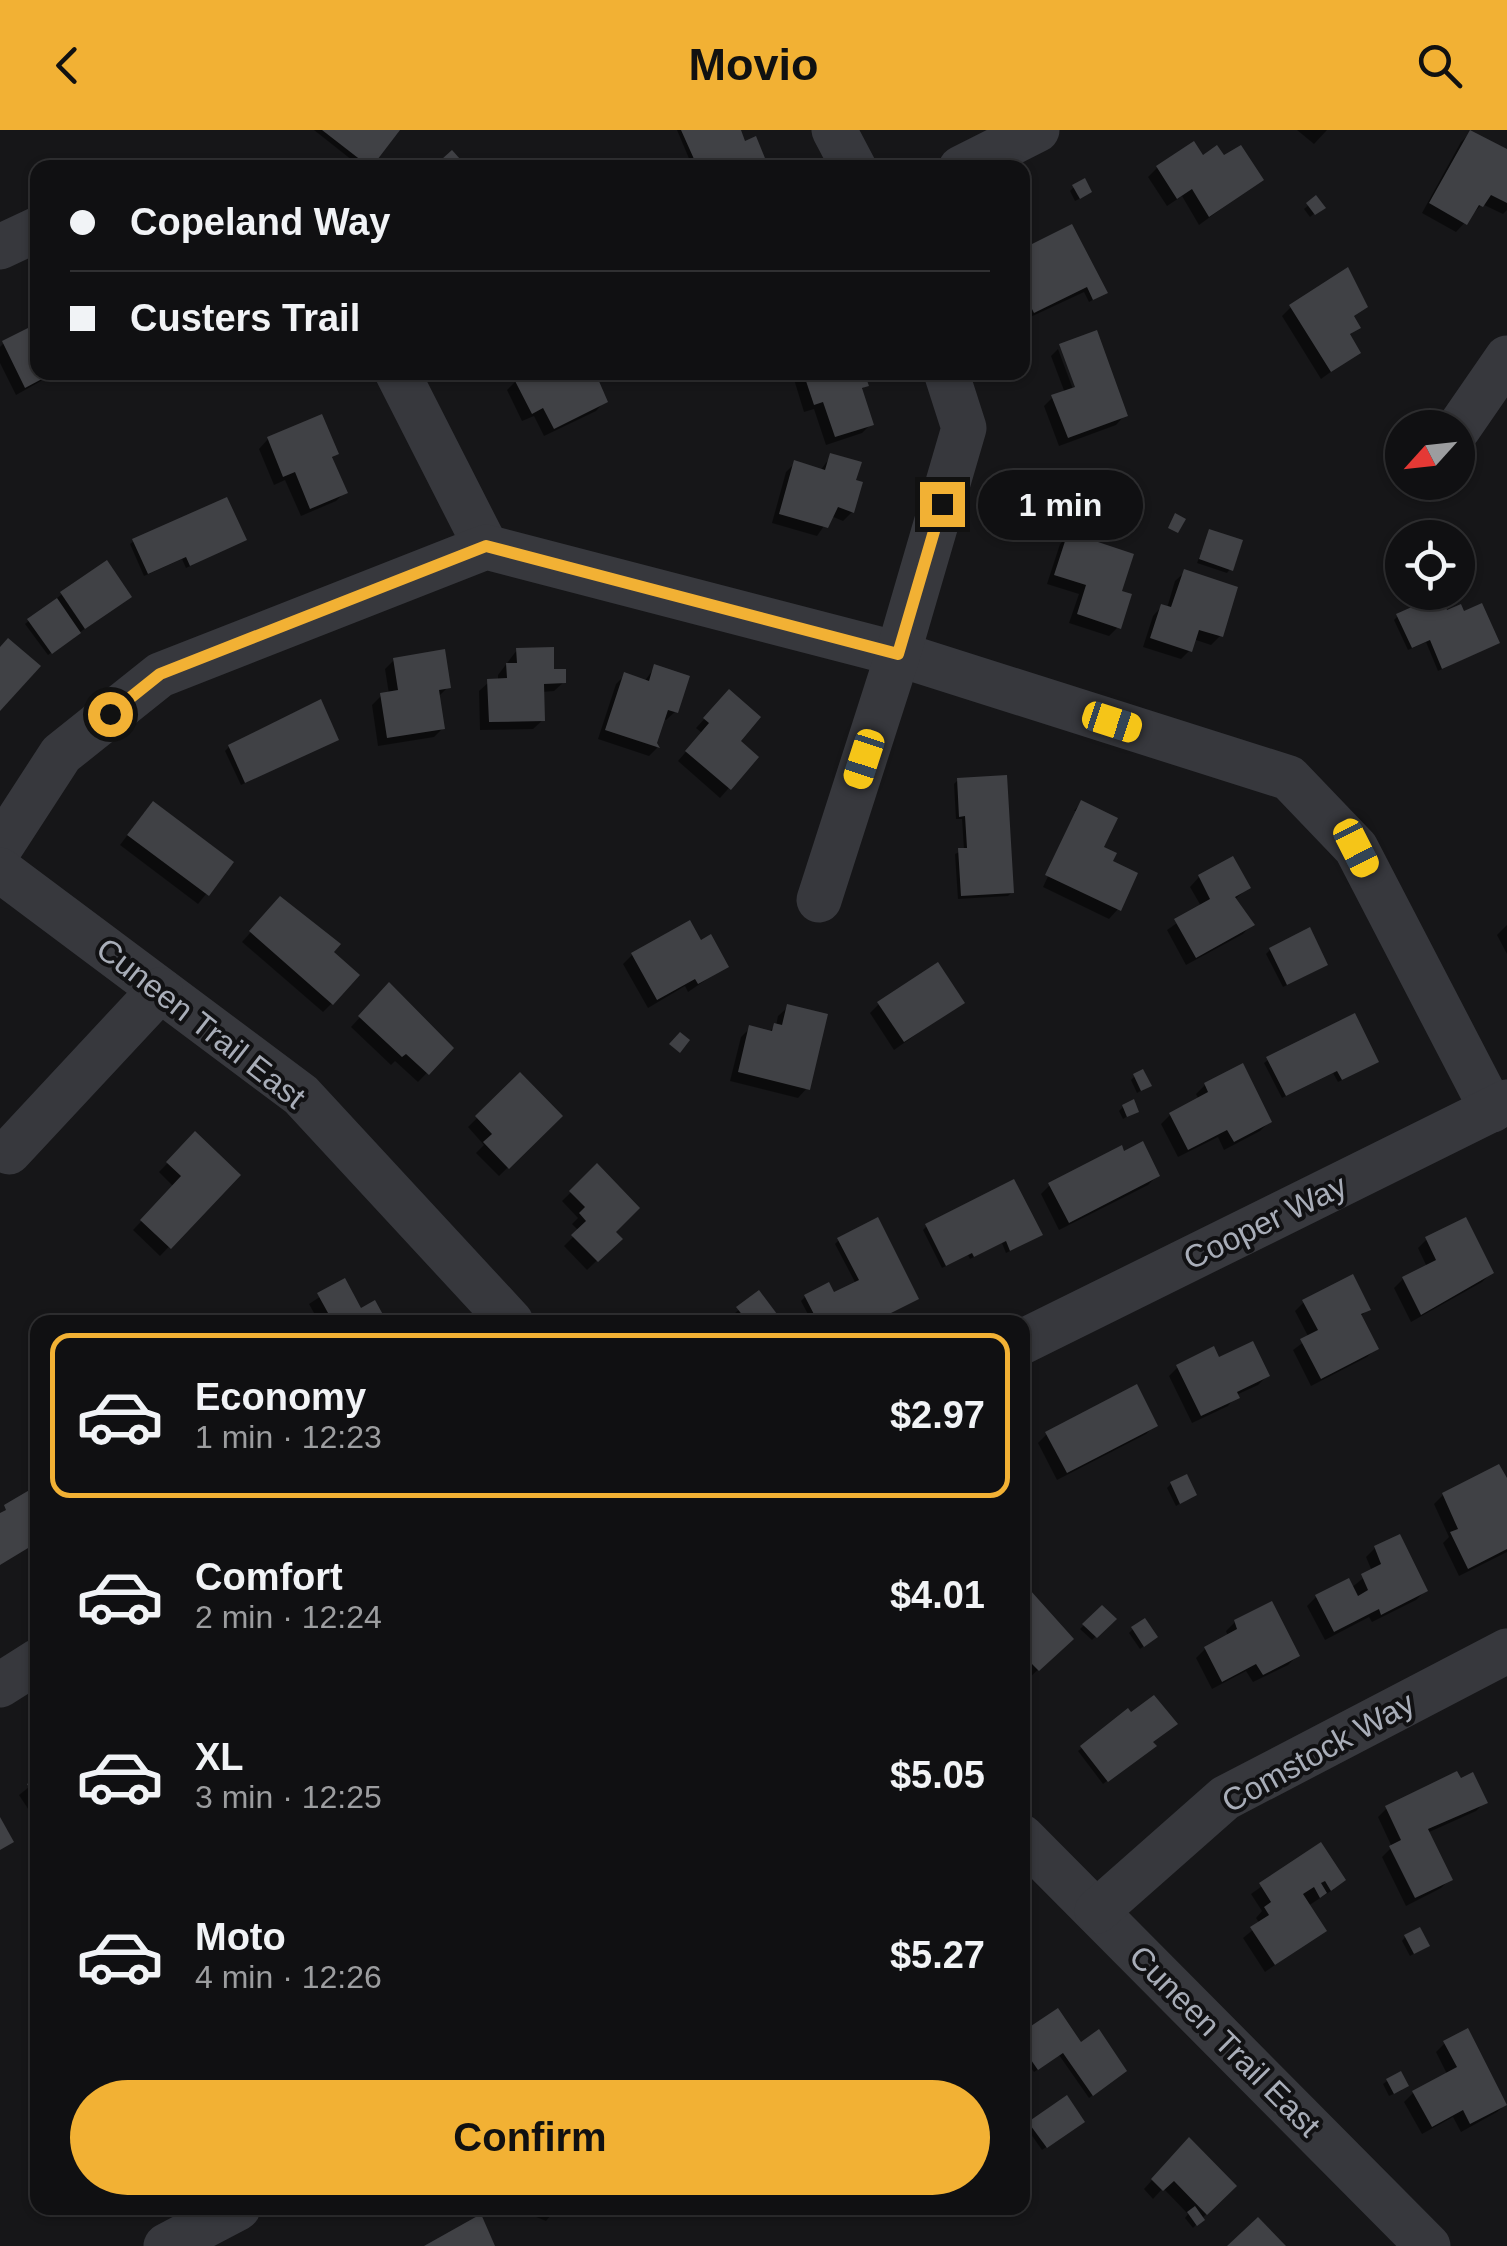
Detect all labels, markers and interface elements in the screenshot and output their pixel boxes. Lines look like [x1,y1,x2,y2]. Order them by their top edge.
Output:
icon: back [40,38,95,93]
icon: search [1412,38,1467,93]
text: Movio [689,39,819,90]
text: Copeland Way [130,201,390,243]
text: Custers Trail [130,297,360,339]
north arrow [1385,410,1475,500]
map controls [1385,410,1475,610]
callout: 1 min [977,469,1142,539]
route end [920,482,965,527]
text: 1 min [1019,487,1102,523]
button: locate [1385,520,1475,610]
route start [88,692,133,737]
car [1079,698,1145,746]
car [840,726,888,792]
car [1329,814,1383,882]
street label: Cuneen Trail East [90,931,312,1116]
street label: Cooper Way [1178,1167,1352,1277]
icon: car [75,1371,165,1461]
text: Economy [195,1376,366,1418]
text: $2.97 [890,1394,985,1436]
text: 1 min · 12:23 [195,1419,382,1455]
icon: car [75,1551,165,1641]
text: Comfort [195,1556,343,1598]
text: $4.01 [890,1574,985,1616]
text: 2 min · 12:24 [195,1599,382,1635]
street label: Comstock Way [1216,1684,1420,1820]
icon: car [75,1731,165,1821]
text: XL [195,1736,244,1778]
text: $5.05 [890,1754,985,1796]
text: 3 min · 12:25 [195,1779,382,1815]
icon: car [75,1911,165,2001]
text: Moto [195,1916,286,1958]
text: $5.27 [890,1934,985,1976]
street label: Cuneen Trail East [1122,1938,1328,2144]
text: 4 min · 12:26 [195,1959,382,1995]
button: Confirm [70,2080,990,2195]

